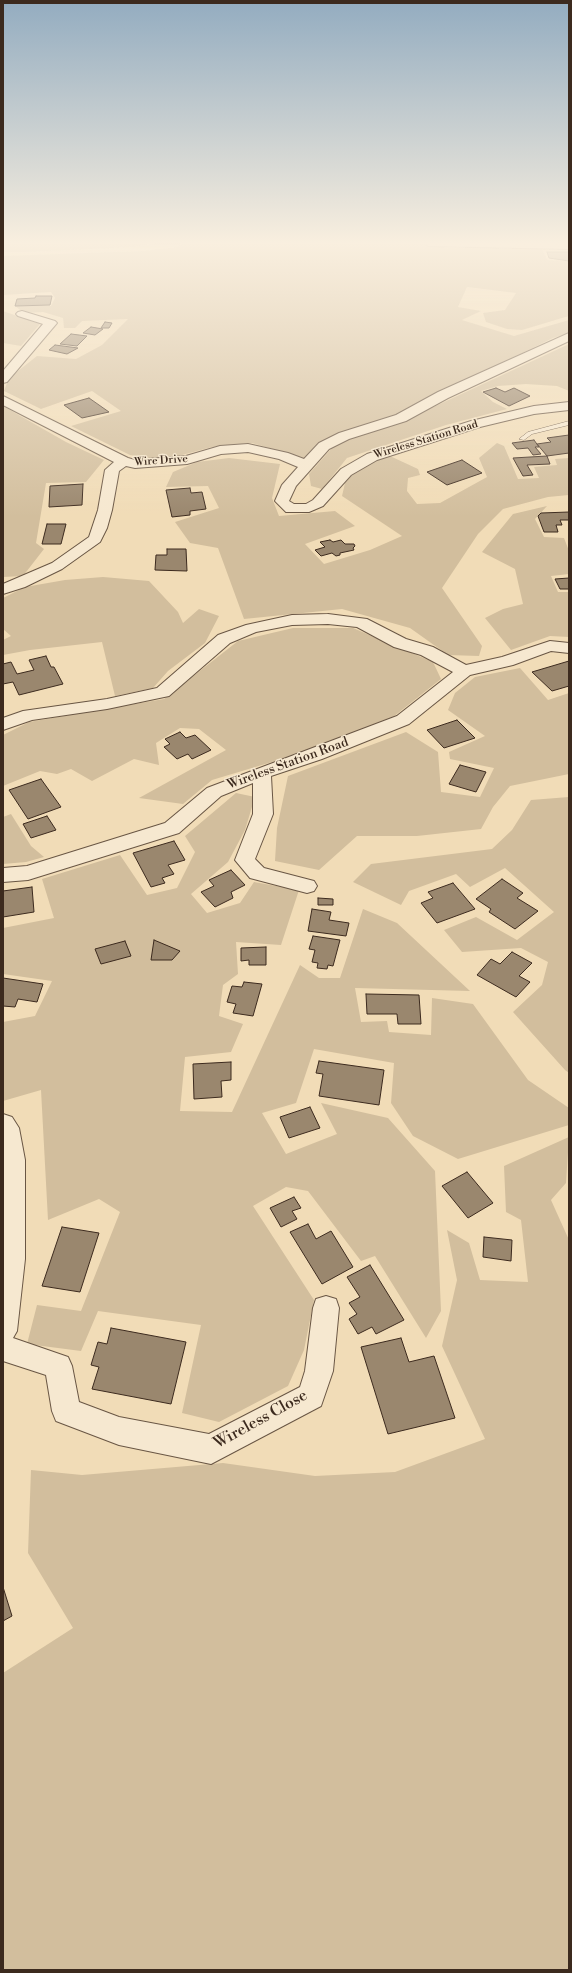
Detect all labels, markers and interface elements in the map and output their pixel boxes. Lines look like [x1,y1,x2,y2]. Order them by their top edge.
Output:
street label: Wireless Station Road [372,418,480,462]
street label: Wire Drive [134,453,188,469]
street label: Wireless Station Road [225,735,351,793]
street label: Wireless Close [211,1386,311,1454]

